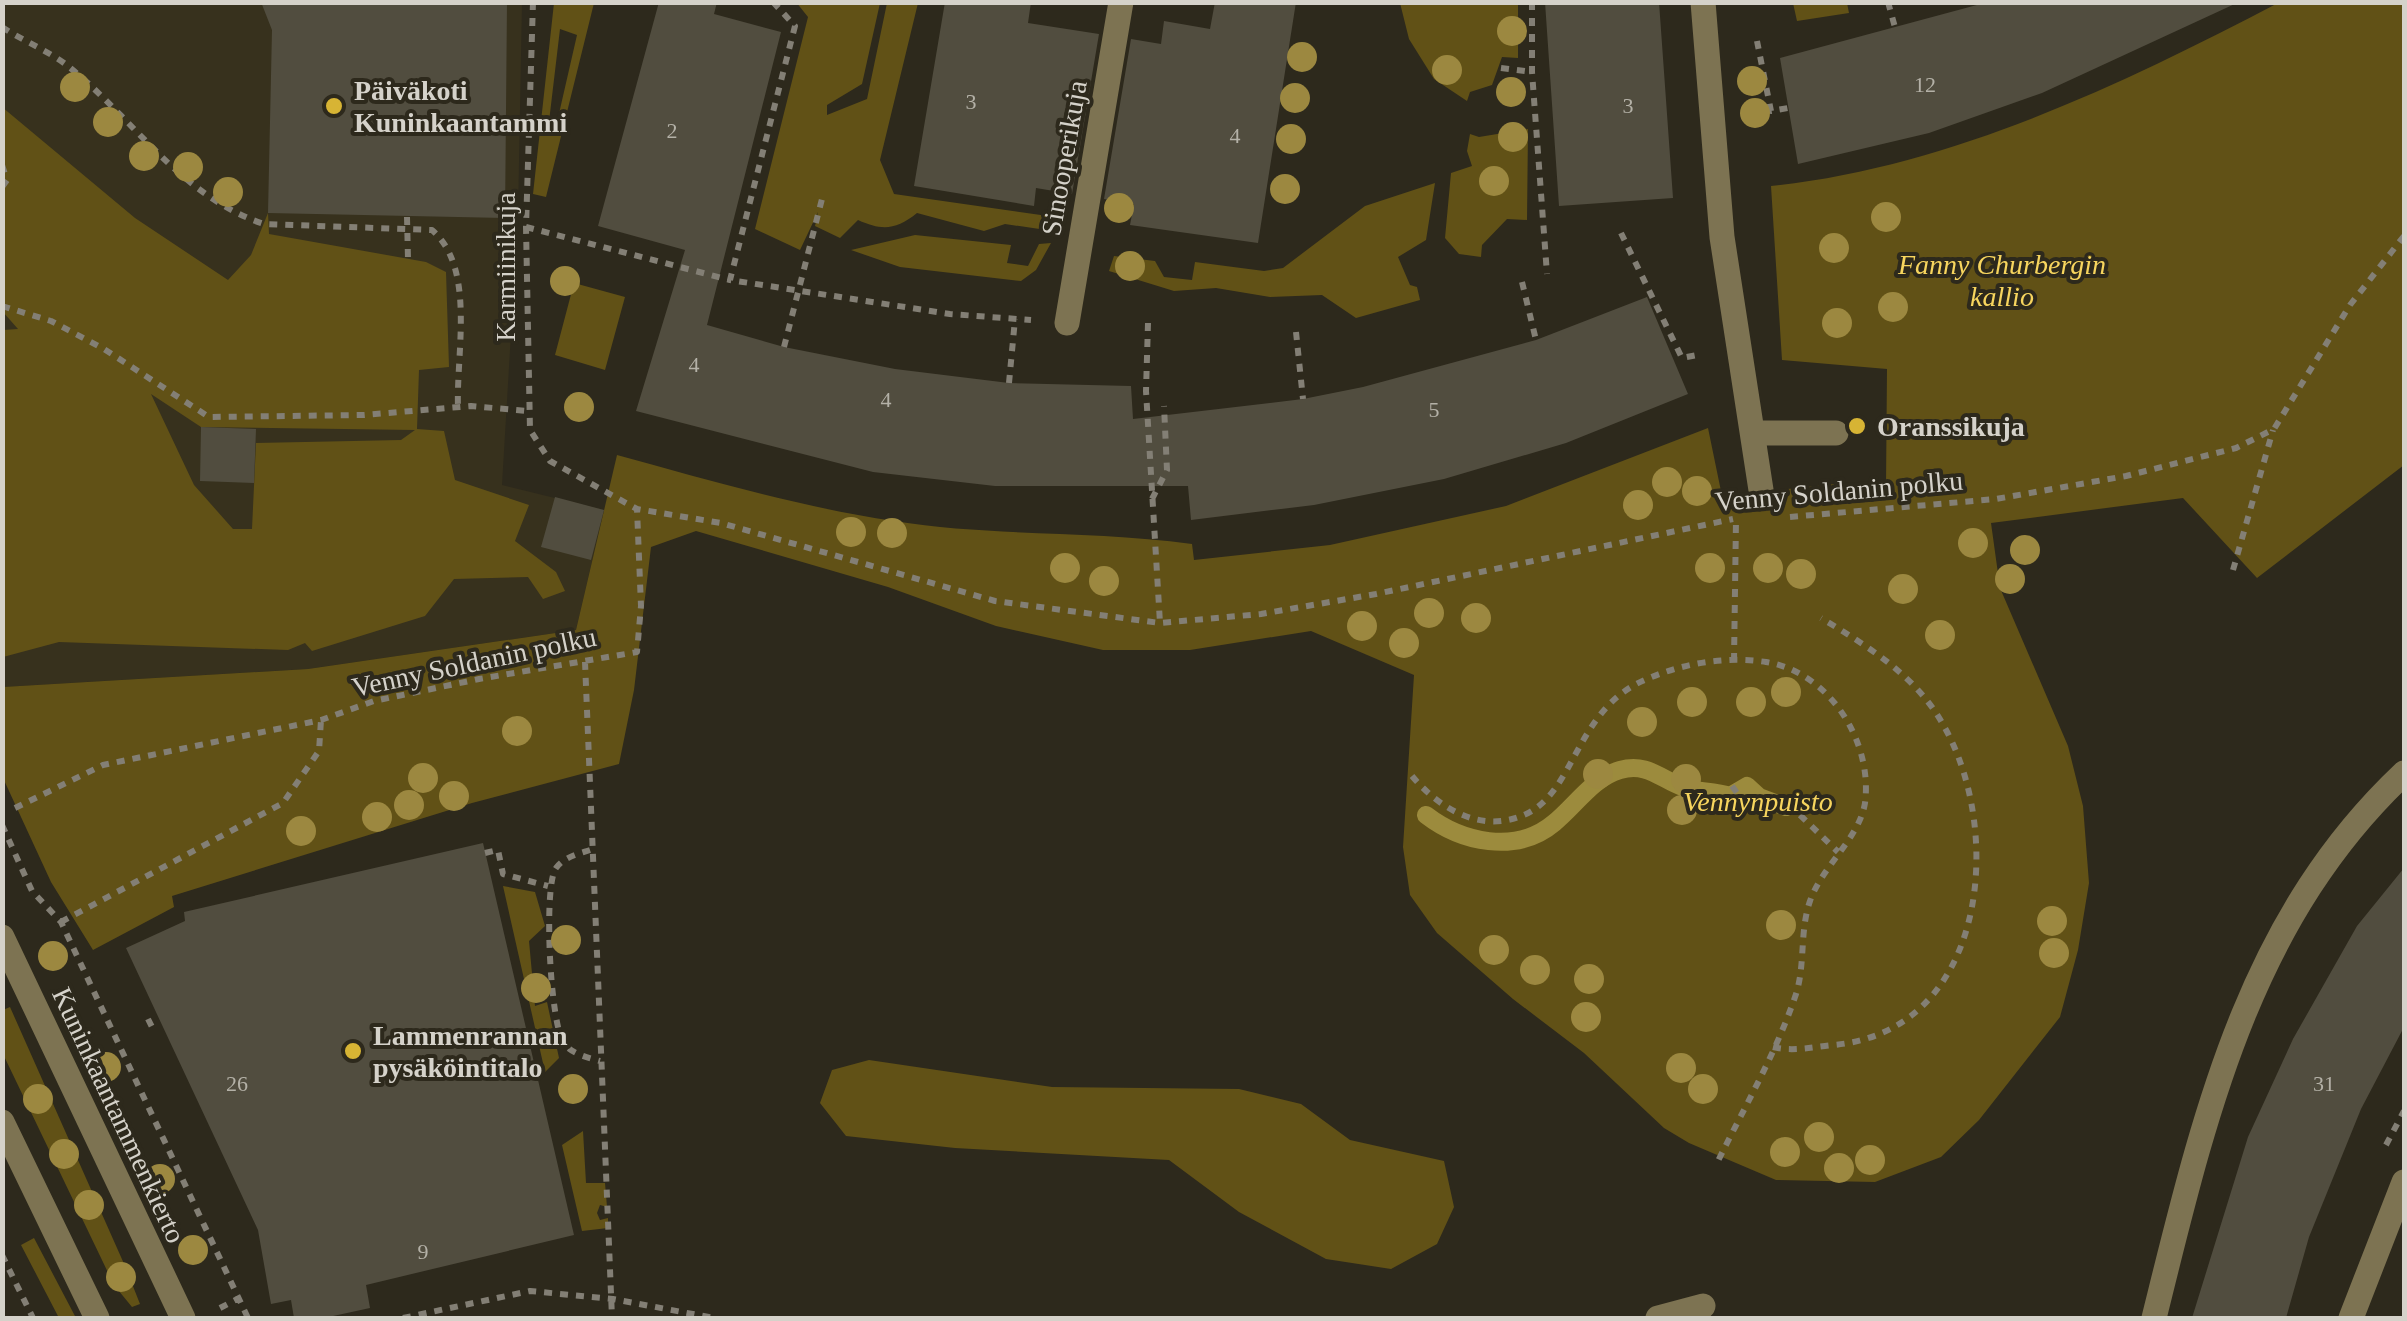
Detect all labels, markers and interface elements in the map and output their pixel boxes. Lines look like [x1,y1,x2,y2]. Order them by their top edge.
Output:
house number: 12 [1914,72,1936,97]
place label: Päiväkoti Kuninkaantammi [354,75,567,138]
street label: Sinooperikuja [1035,77,1093,238]
house number: 3 [966,89,977,114]
house number: 3 [1623,93,1634,118]
marker: Päiväkoti Kuninkaantammi [323,95,345,117]
house number: 2 [667,118,678,143]
house number: 4 [1230,123,1241,148]
street label: Karmiinikuja [490,192,521,342]
park label: Fanny Churbergin kallio [1897,249,2106,312]
house number: 4 [689,352,700,377]
house number: 4 [881,387,892,412]
house number: 5 [1429,397,1440,422]
place label: Oranssikuja [1877,411,2025,442]
marker: Oranssikuja [1846,415,1868,437]
street label: Venny Soldanin polku [1714,465,1964,517]
street label: Venny Soldanin polku [349,621,599,703]
park label: Vennynpuisto [1683,786,1833,817]
street label: Kuninkaantammenkierto [46,982,192,1248]
place label: Lammenrannan pysäköintitalo [373,1020,568,1083]
marker: Lammenrannan pysäköintitalo [342,1040,364,1062]
house number: 26 [226,1071,248,1096]
house number: 31 [2313,1071,2335,1096]
house number: 9 [418,1239,429,1264]

